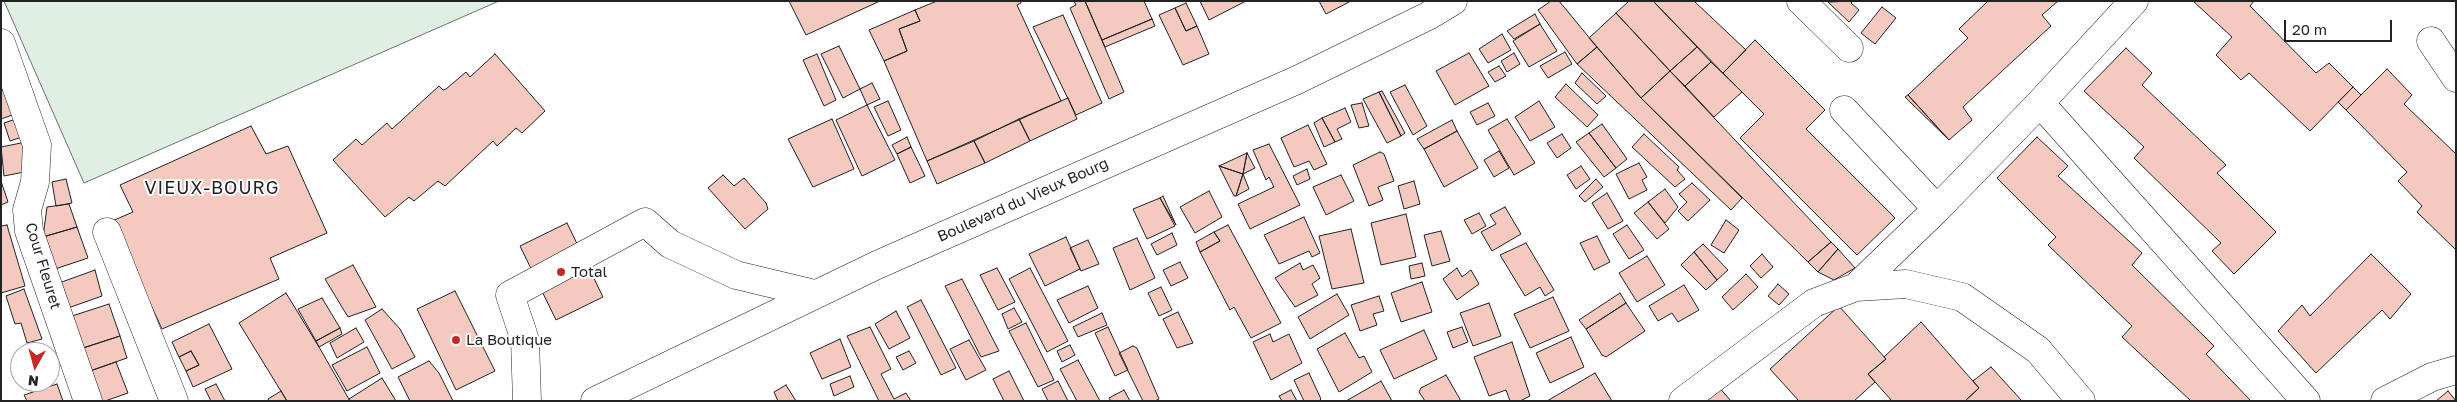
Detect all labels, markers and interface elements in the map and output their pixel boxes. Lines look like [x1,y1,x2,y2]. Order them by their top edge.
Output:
scale bar [2287,10,2394,42]
text: 20 m [2292,20,2327,38]
street label: Boulevard du Vieux Bourg [935,154,1111,246]
district label: VIEUX-BOURG [143,177,281,199]
street label: Cour Fleuret [21,221,65,311]
place label: Total [571,263,607,281]
marker: Total [555,266,567,278]
place label: La Boutique [466,331,552,349]
marker: La Boutique [450,334,462,346]
north arrow [10,342,60,392]
text: N [27,372,40,390]

